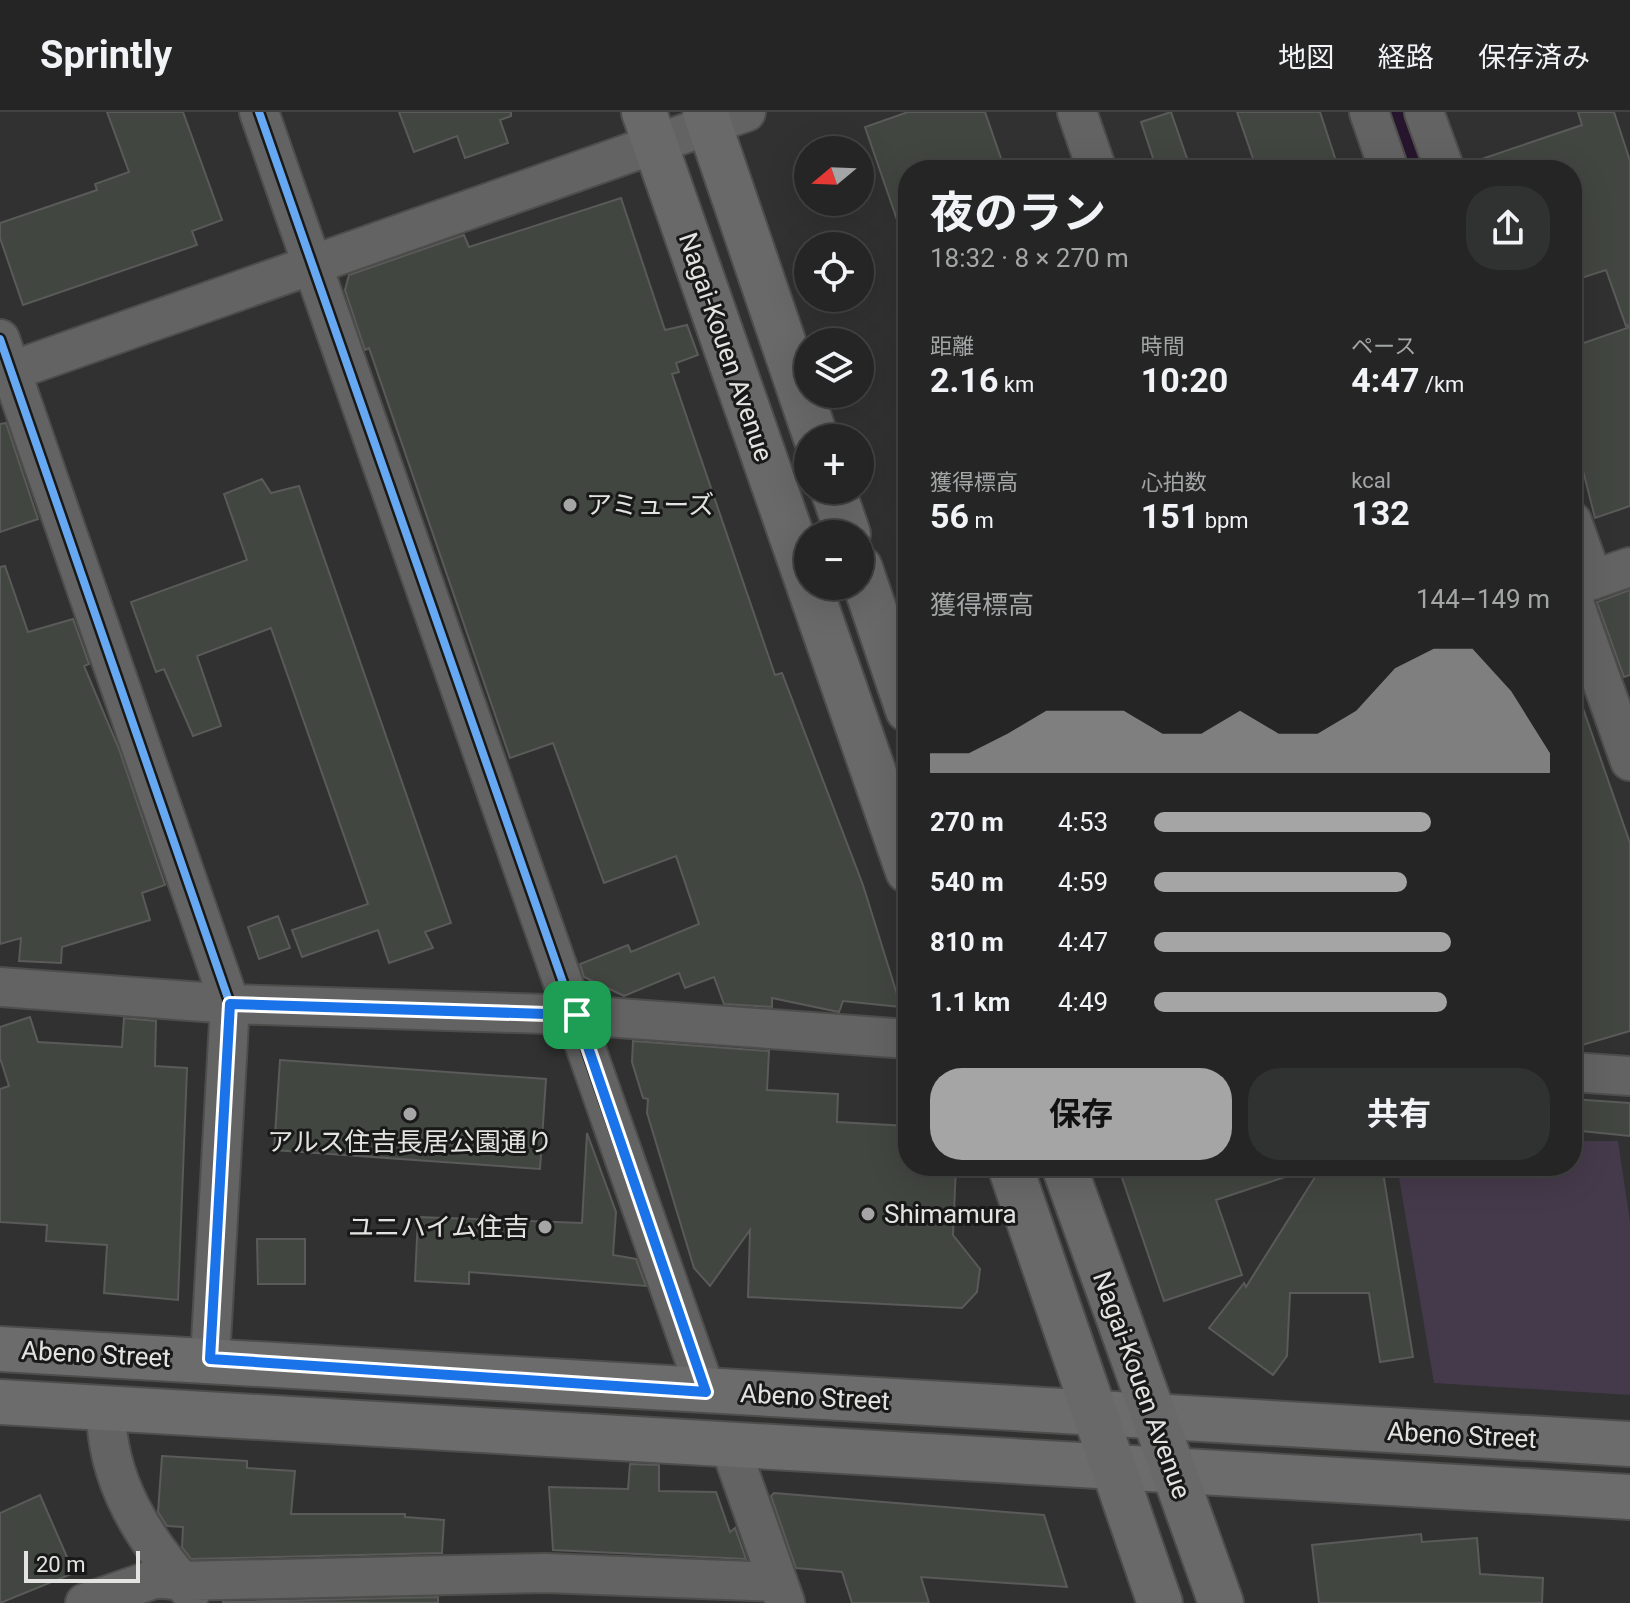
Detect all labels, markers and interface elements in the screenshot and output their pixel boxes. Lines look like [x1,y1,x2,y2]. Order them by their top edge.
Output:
text: Sprintly [40,33,172,77]
text: 地図 [1278,41,1334,74]
text: 経路 [1378,41,1434,74]
text: 保存済み [1478,41,1590,74]
north arrow [794,136,874,216]
map controls [794,136,874,600]
button: share [1466,186,1550,270]
text: 夜のラン [930,187,1106,239]
street label: Nagai-Kouen Avenue [673,229,779,465]
button: locate [794,232,874,312]
text: 18:32 · 8 × 270 m [930,243,1129,273]
button: layers [794,328,874,408]
text: 距離 [930,334,974,359]
text: 時間 [1141,334,1185,359]
text: ペース [1351,334,1416,359]
text: 2.16 [930,360,998,400]
text: 10:20 [1141,360,1228,400]
text: 4:47 [1351,360,1419,400]
text: km [998,372,1034,397]
text: /km [1419,372,1464,397]
button: + [794,424,874,504]
text: kcal [1351,468,1391,493]
text: 獲得標高 [930,470,1018,495]
text: 心拍数 [1141,470,1207,495]
place label: アミューズ [586,490,714,520]
text: 132 [1351,493,1410,533]
marker: アミューズ [561,496,579,514]
text: 56 [930,496,969,536]
text: 151 [1141,496,1199,536]
text: m [969,508,994,533]
text: bpm [1199,508,1249,533]
button: − [794,520,874,600]
text: 144–149 m [1416,584,1550,614]
text: 獲得標高 [930,590,1034,620]
text: 270 m [930,807,1004,837]
text: 4:53 [1058,807,1108,837]
text: 540 m [930,867,1004,897]
text: 4:59 [1058,867,1108,897]
text: 810 m [930,927,1004,957]
text: 4:47 [1058,927,1108,957]
pin [543,981,611,1049]
text: 1.1 km [930,987,1010,1017]
text: 4:49 [1058,987,1108,1017]
icon: arrive [555,993,599,1037]
button: 保存 [930,1068,1232,1160]
button: 共有 [1248,1068,1550,1160]
marker: アルス住吉長居公園通り [401,1105,419,1123]
place label: アルス住吉長居公園通り [267,1127,553,1157]
place label: Shimamura [884,1199,1017,1229]
marker: Shimamura [859,1205,877,1223]
place label: ユニハイム住吉 [348,1212,529,1242]
marker: ユニハイム住吉 [536,1218,554,1236]
street label: Nagai-Kouen Avenue [1087,1267,1197,1503]
street label: Abeno Street [21,1335,171,1373]
street label: Abeno Street [740,1378,890,1416]
street label: Abeno Street [1387,1416,1537,1454]
scale bar [24,1547,140,1583]
text: 20 m [36,1552,85,1577]

